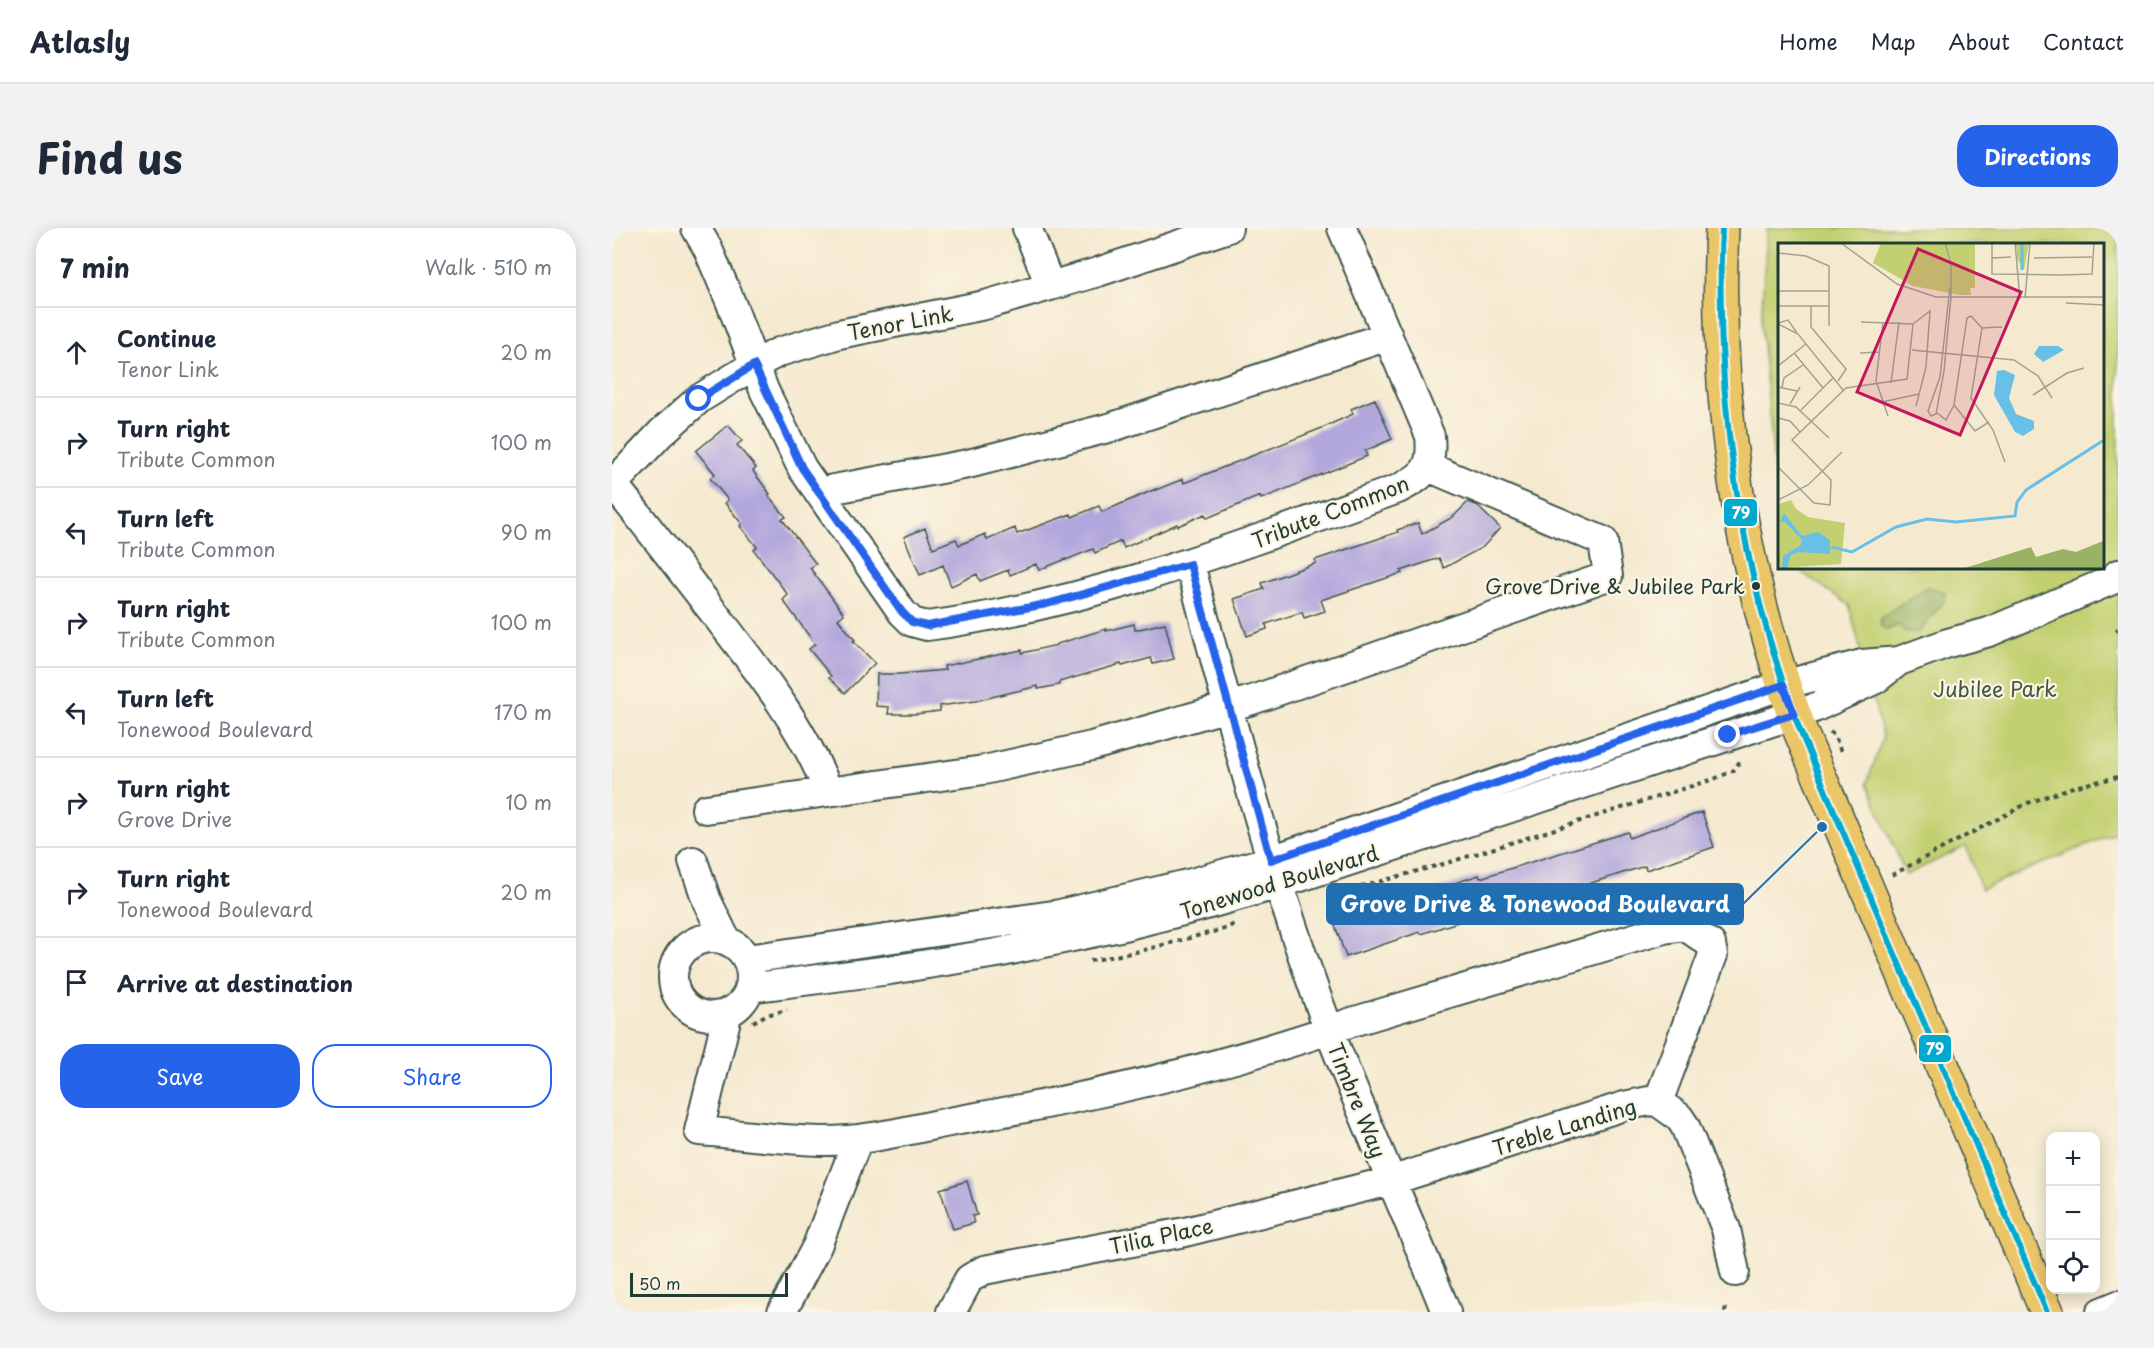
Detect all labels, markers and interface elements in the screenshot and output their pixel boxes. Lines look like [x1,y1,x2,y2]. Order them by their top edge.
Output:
text: Atlasly [30,20,130,63]
text: Home [1779,25,1838,57]
text: Map [1871,25,1916,57]
text: About [1949,25,2010,57]
text: Contact [2043,25,2124,57]
text: Find us [36,125,183,188]
button: Directions [1957,125,2118,187]
inset map [1778,243,2103,568]
text: 7 min [60,248,130,287]
text: Walk · 510 m [425,252,552,282]
street label: Tenor Link [844,296,956,348]
text: Continue [117,321,216,354]
icon: ahead [60,336,93,369]
text: 20 m [500,337,552,367]
text: Tenor Link [117,354,219,384]
route start [685,385,711,411]
text: Turn right [117,411,230,444]
icon: right [60,426,93,459]
text: 100 m [491,427,552,457]
text: Tribute Common [117,444,276,474]
street label: Tribute Common [1247,466,1413,556]
line badge: 79 [1723,498,1758,527]
text: 79 [1732,500,1750,524]
text: Turn left [117,501,214,534]
icon: left [60,516,93,549]
text: 90 m [501,517,552,547]
text: Tribute Common [117,534,276,564]
place label: Grove Drive & Jubilee Park [1485,571,1745,601]
marker: Grove Drive & Jubilee Park [1750,580,1762,592]
text: Turn right [117,591,230,624]
icon: right [60,606,93,639]
text: 100 m [491,607,552,637]
text: Tribute Common [117,624,276,654]
park label: Jubilee Park [1933,672,2057,704]
text: Turn left [117,681,214,714]
icon: left [60,696,93,729]
text: 170 m [494,697,552,727]
text: Tonewood Boulevard [117,714,313,744]
route end [1714,721,1740,747]
text: Turn right [117,771,230,804]
icon: right [60,786,93,819]
text: 10 m [505,787,552,817]
text: Grove Drive [117,804,232,834]
street label: Tonewood Boulevard [1176,836,1382,926]
text: Turn right [117,861,230,894]
icon: right [60,876,93,909]
text: 20 m [500,877,552,907]
callout: Grove Drive & Tonewood Boulevard [1327,884,1743,924]
text: Grove Drive & Tonewood Boulevard [1340,886,1730,919]
text: Tonewood Boulevard [117,894,313,924]
icon: arrive [60,966,93,999]
text: Arrive at destination [117,966,353,999]
line badge: 79 [1918,1034,1952,1063]
text: 79 [1926,1036,1944,1060]
street label: Timbre Way [1320,1037,1396,1163]
button: Save [60,1044,300,1108]
button: Share [312,1044,552,1108]
street label: Treble Landing [1488,1089,1640,1163]
map controls [2046,1132,2100,1294]
button: + [2046,1132,2100,1186]
button: − [2046,1186,2100,1240]
street label: Tilia Place [1106,1208,1216,1262]
button: locate [2046,1240,2100,1294]
scale bar [630,1270,788,1298]
text: 50 m [639,1271,680,1295]

